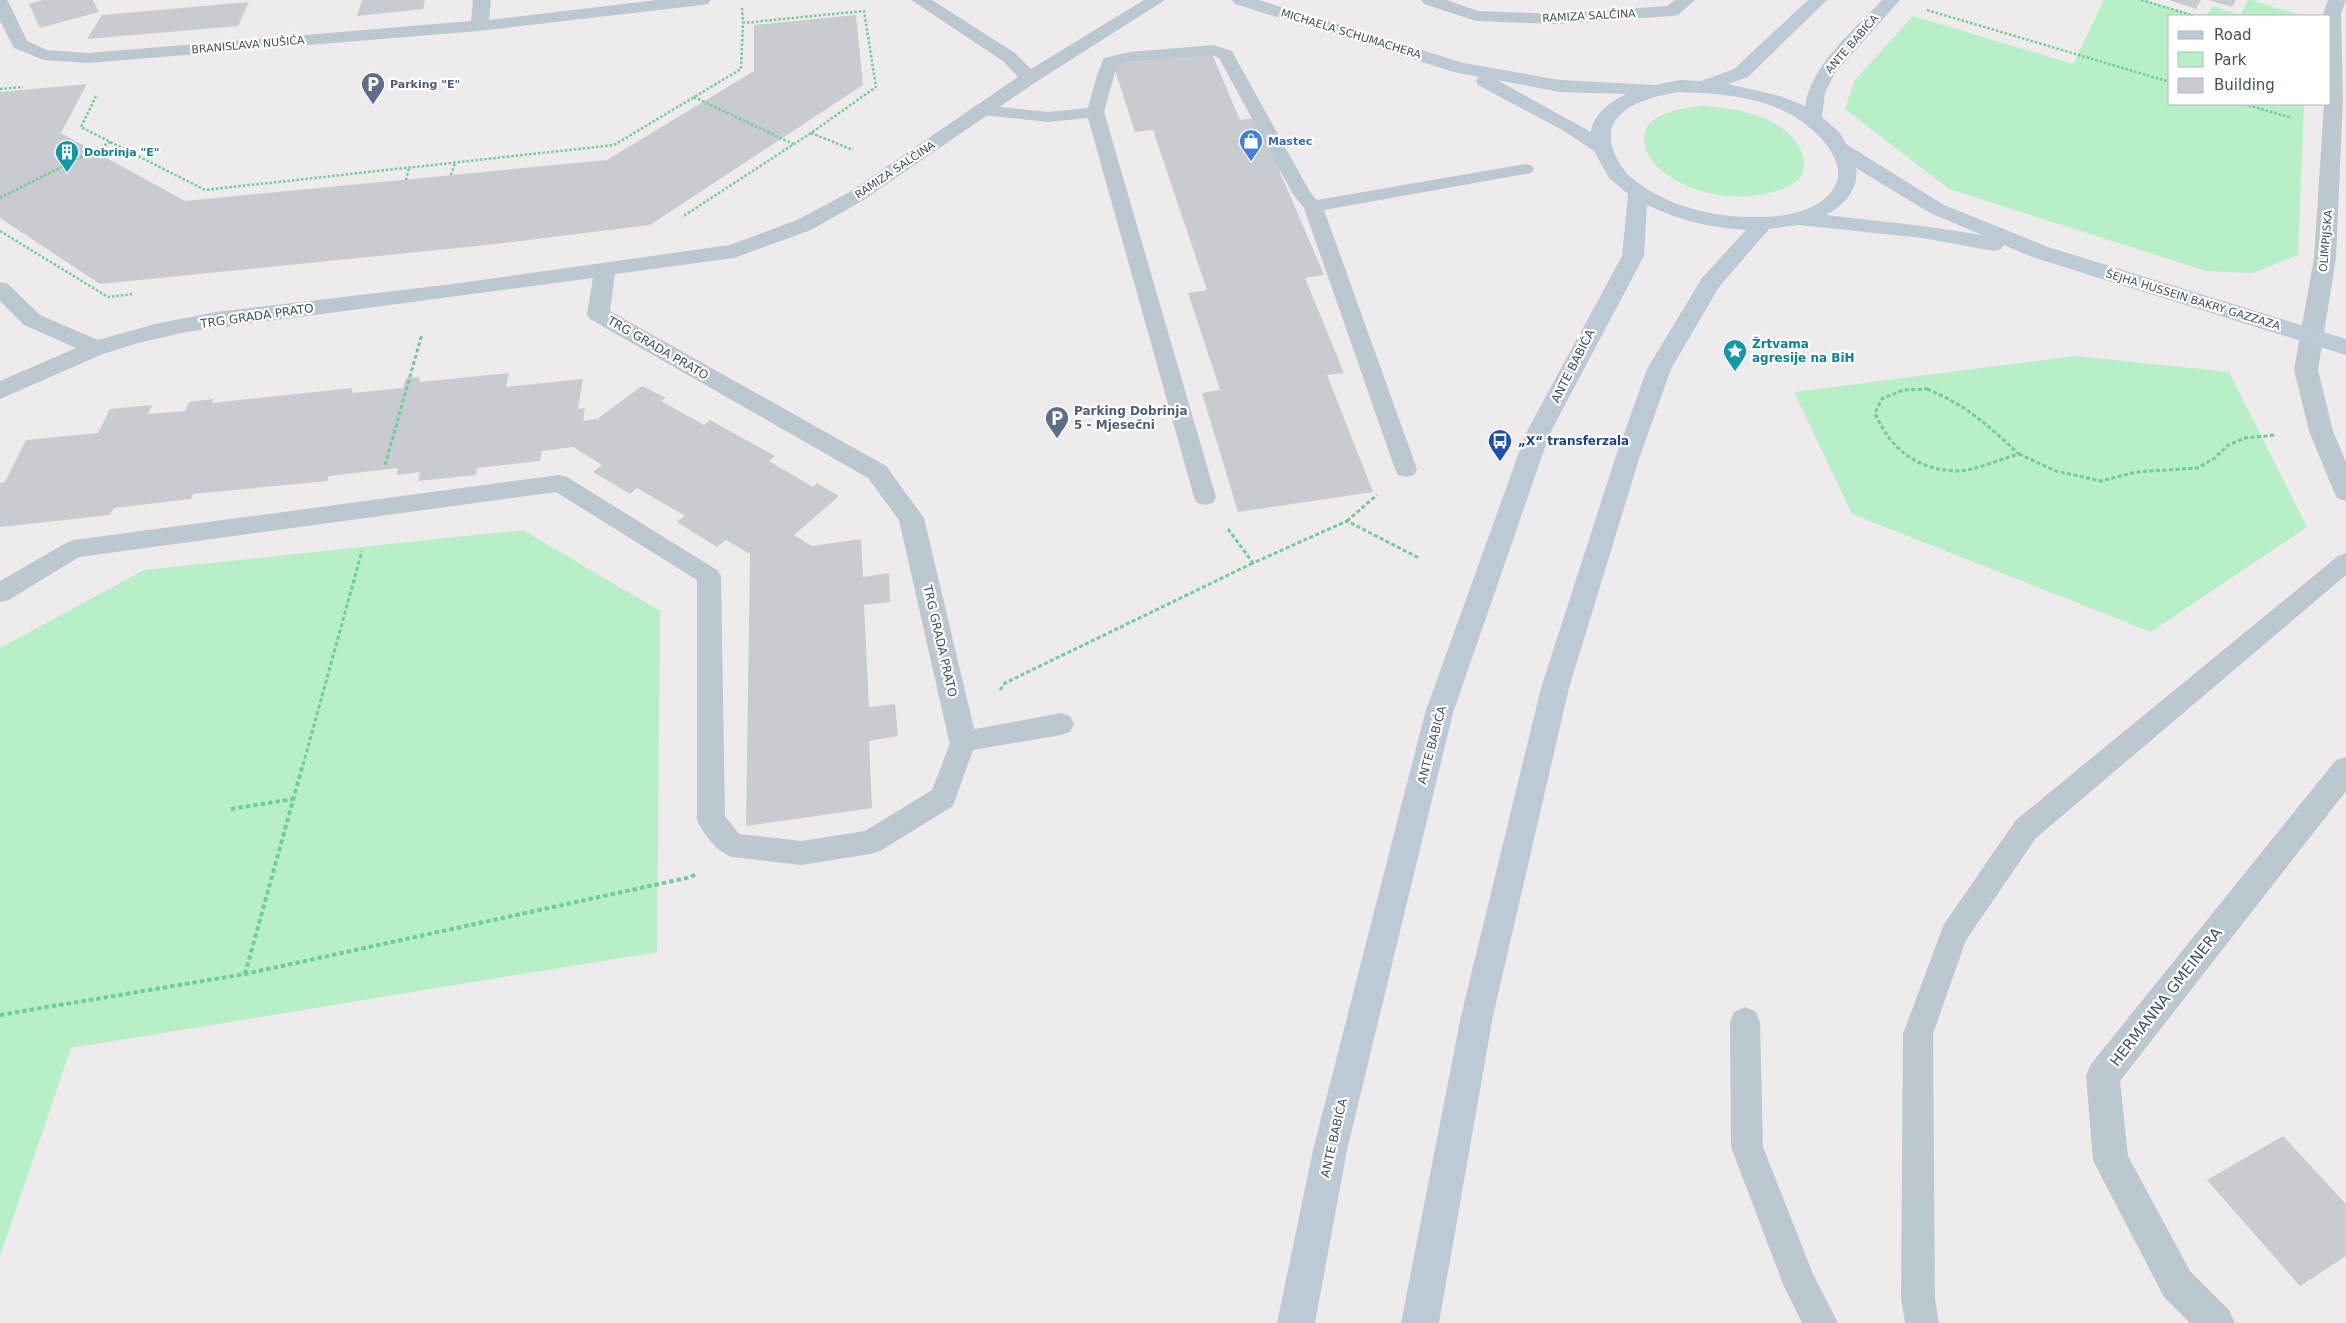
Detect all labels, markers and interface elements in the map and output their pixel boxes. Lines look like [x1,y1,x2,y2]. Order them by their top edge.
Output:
street label: MICHAELA SCHUMACHERA [1279,6,1423,62]
street label: RAMIZA SALČINA [1542,7,1637,25]
street label: ANTE BABIĆA [1823,11,1881,76]
legend [2168,15,2331,105]
text: Road [2214,26,2252,44]
street label: BRANISLAVA NUŠIĆA [191,34,306,56]
text: Park [2214,51,2247,69]
parking icon: Parking "E" [360,71,386,105]
text: Building [2214,76,2275,94]
place label: Parking "E" [390,78,460,91]
shop icon: Mastec [1238,128,1264,162]
place label: Mastec [1268,135,1312,148]
street label: RAMIZA SALČINA [853,138,938,202]
building icon: Dobrinja "E" [54,139,80,173]
place label: Dobrinja "E" [84,146,160,159]
street label: OLIMPIJSKA [2317,209,2335,273]
street label: ŠEJHA HUSSEIN BAKRY GAZZAZA [2104,267,2282,333]
street label: TRG GRADA PRATO [198,301,315,331]
street label: TRG GRADA PRATO [604,313,711,383]
street label: ANTE BABIĆA [1548,326,1598,405]
place label: Žrtvama agresije na BiH [1752,336,1855,365]
place icon: Žrtvama agresije na BiH [1722,338,1748,372]
place label: Parking Dobrinja 5 - Mjesečni [1074,404,1187,432]
parking icon: Parking Dobrinja 5 - Mjesečni [1044,405,1070,439]
bus stop icon: „X“ transferzala [1487,428,1513,462]
place label: „X“ transferzala [1518,434,1629,448]
street label: TRG GRADA PRATO [920,583,960,698]
street label: ANTE BABIĆA [1414,703,1449,786]
street label: HERMANNA GMEINERA [2106,923,2226,1070]
street label: ANTE BABIĆA [1317,1096,1350,1179]

